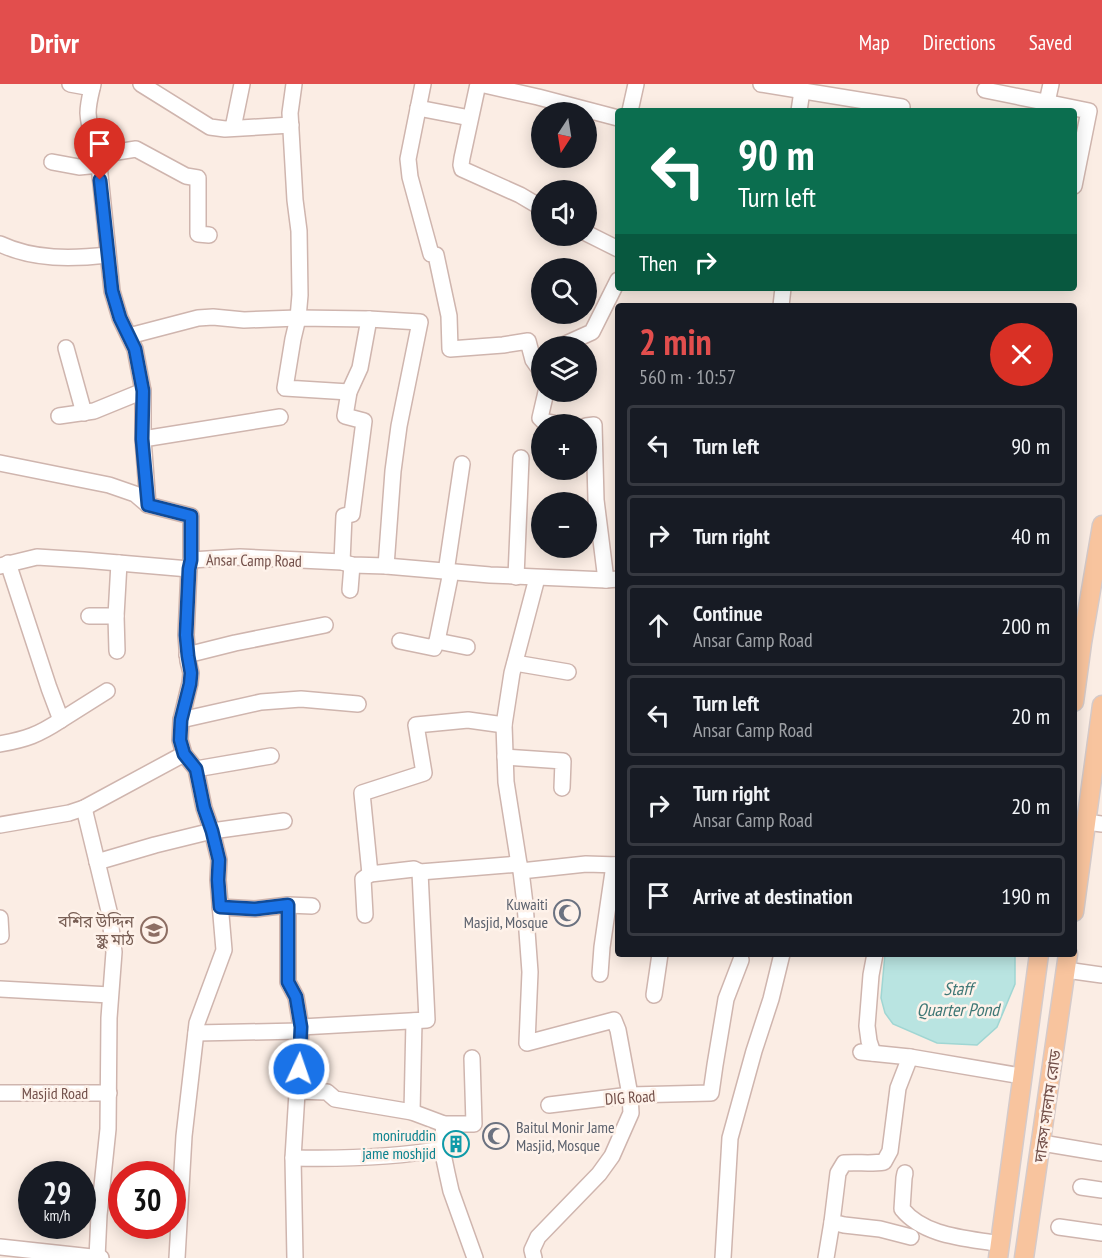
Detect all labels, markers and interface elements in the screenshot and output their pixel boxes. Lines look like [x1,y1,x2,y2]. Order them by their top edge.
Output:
text: Drivr [30,24,79,61]
text: Map [859,29,890,56]
text: Directions [923,29,996,56]
text: Saved [1029,29,1072,56]
north arrow [531,102,597,168]
map controls [531,102,597,558]
pin [74,118,125,180]
icon: arrive [83,127,116,160]
text: 90 m [738,127,815,182]
icon: left [639,132,717,210]
button: sound [531,180,597,246]
text: Turn left [738,180,816,214]
icon: right [689,246,722,279]
text: Then [639,249,677,277]
button: search [531,258,597,324]
text: 2 min [639,318,712,365]
button: close [990,323,1053,386]
button: layers [531,336,597,402]
text: 560 m · 10:57 [639,364,736,390]
button: + [531,414,597,480]
icon: left [642,429,675,462]
text: Turn left [693,432,759,460]
text: 90 m [1011,432,1050,460]
button: − [531,492,597,558]
icon: right [642,519,675,552]
text: Turn right [693,522,770,550]
text: 40 m [1011,522,1050,550]
street label: Ansar Camp Road [206,549,302,571]
text: Continue [693,599,763,627]
icon: ahead [642,609,675,642]
text: 200 m [1001,612,1050,640]
text: Ansar Camp Road [693,627,813,653]
text: Turn left [693,689,759,717]
icon: left [642,699,675,732]
text: 20 m [1011,702,1050,730]
text: Ansar Camp Road [693,717,813,743]
text: Turn right [693,779,770,807]
icon: right [642,789,675,822]
text: 20 m [1011,792,1050,820]
text: Ansar Camp Road [693,807,813,833]
icon: arrive [642,879,675,912]
text: Arrive at destination [693,882,853,910]
text: 190 m [1001,882,1050,910]
place label: Kuwaiti Masjid, Mosque [464,894,548,932]
mosque icon: Kuwaiti Masjid, Mosque [552,898,582,928]
place label: বশির উদ্দিন স্কুল মাঠ [57,911,134,949]
school or university icon: বশির উদ্দিন স্কুল মাঠ [139,915,169,945]
water label: Staff Quarter Pond [917,977,1001,1021]
position arrow [267,1037,331,1101]
street label: দারুস সালাম রোড [1029,1048,1065,1165]
street label: Masjid Road [22,1083,88,1103]
street label: DIG Road [604,1085,656,1109]
place label: Baitul Monir Jame Masjid, Mosque [516,1117,615,1155]
mosque icon: Baitul Monir Jame Masjid, Mosque [481,1121,511,1151]
place label: moniruddin jame moshjid [362,1125,436,1163]
building icon: moniruddin jame moshjid [441,1129,471,1159]
speed limit sign: 30 [108,1161,186,1239]
text: 29 [43,1173,71,1212]
text: km/h [44,1206,70,1225]

